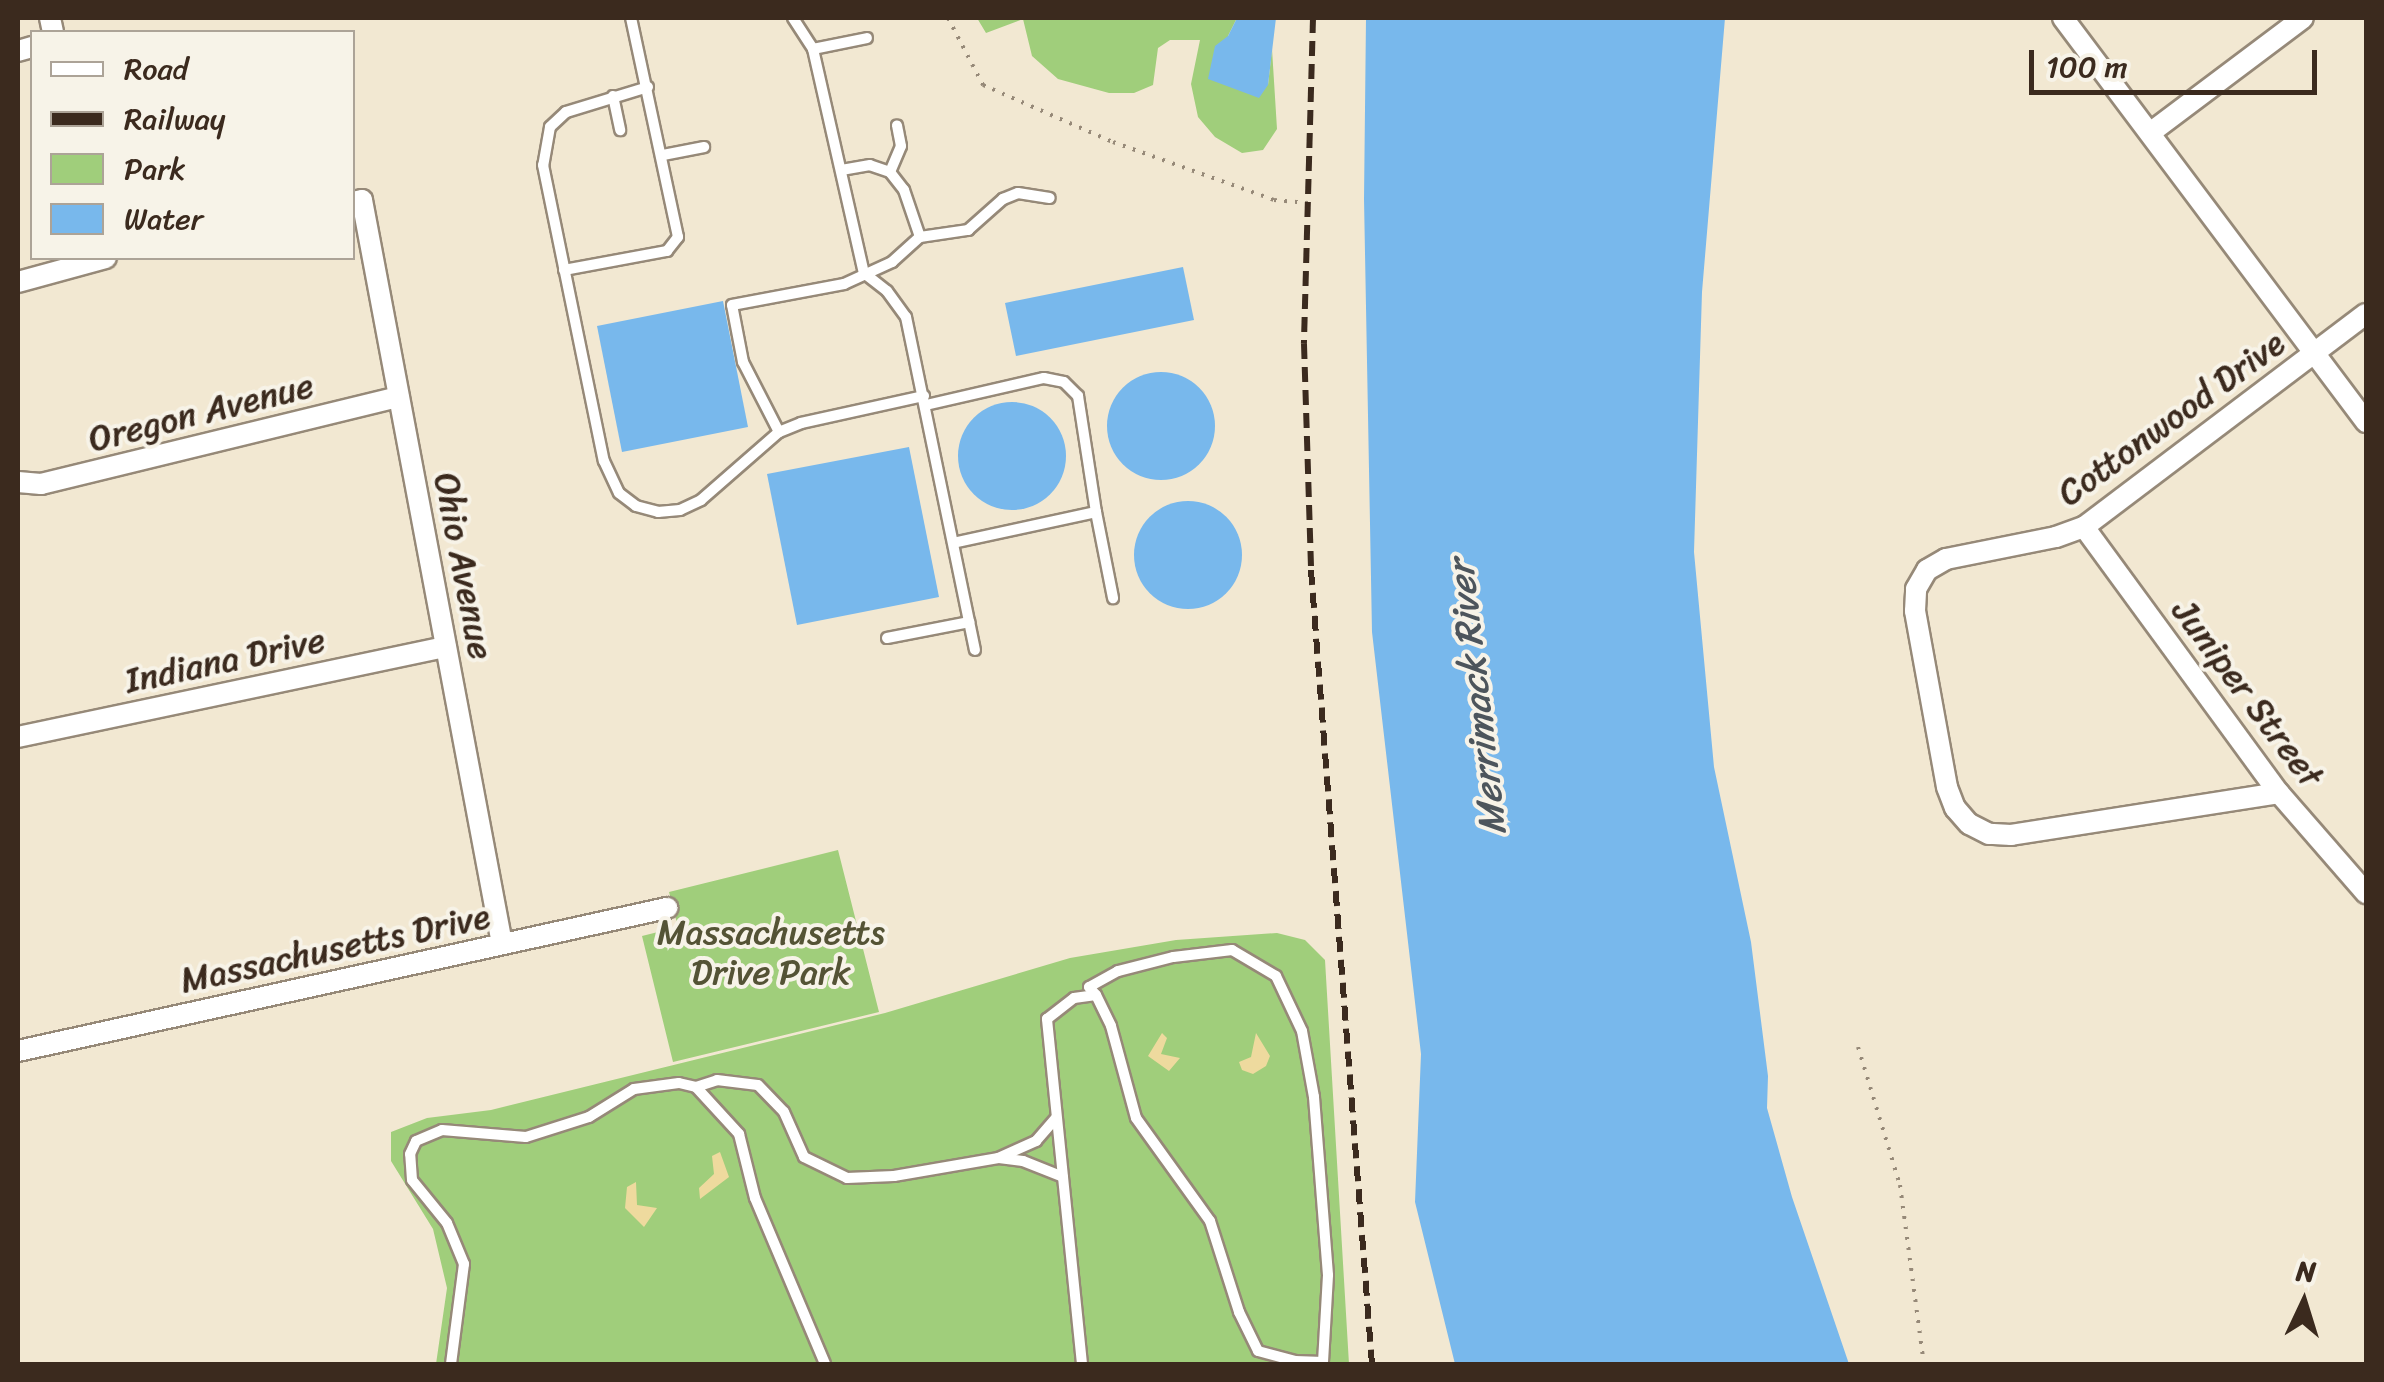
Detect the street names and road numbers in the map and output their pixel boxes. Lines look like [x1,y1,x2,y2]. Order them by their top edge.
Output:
street label: Cottonwood Drive [2049,321,2293,515]
street label: Oregon Avenue [84,364,318,460]
street label: Ohio Avenue [425,469,503,663]
street label: Juniper Street [2164,591,2332,795]
street label: Indiana Drive [121,618,329,702]
street label: Massachusetts Drive [176,895,494,1001]

